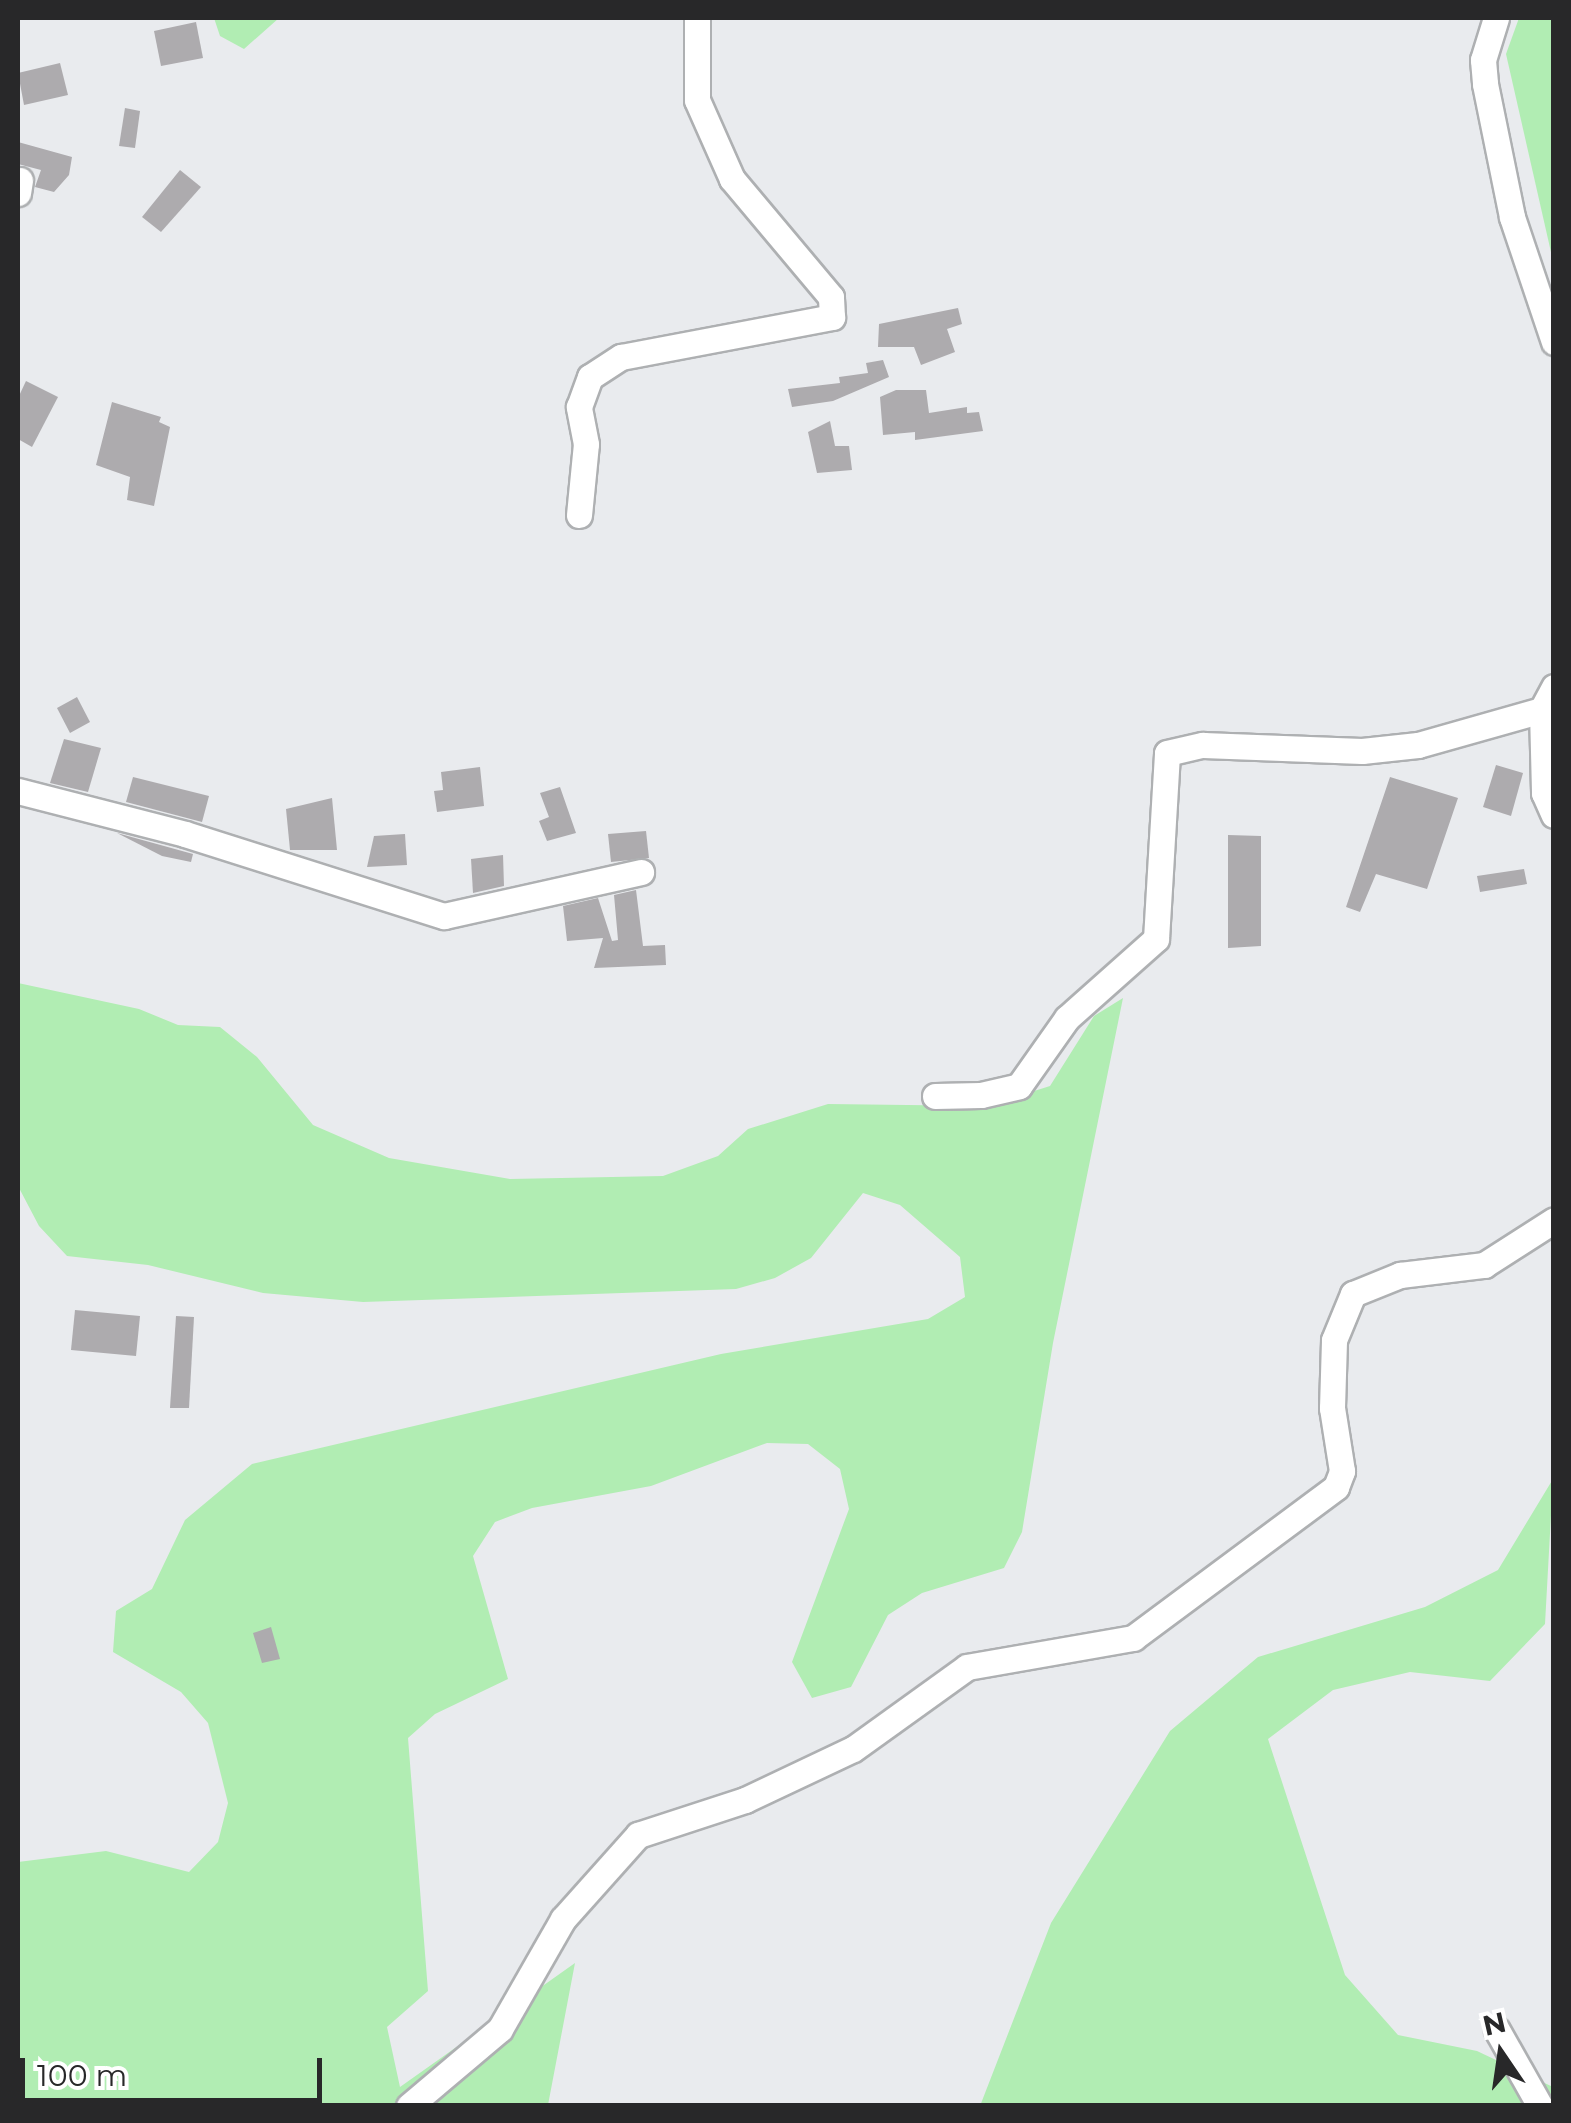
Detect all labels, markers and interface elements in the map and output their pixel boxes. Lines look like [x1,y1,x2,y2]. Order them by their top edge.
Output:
north arrow [1451,2003,1551,2103]
text: N [1479,2005,1509,2043]
scale bar [25,2038,328,2100]
text: 100 m [37,2057,127,2094]

